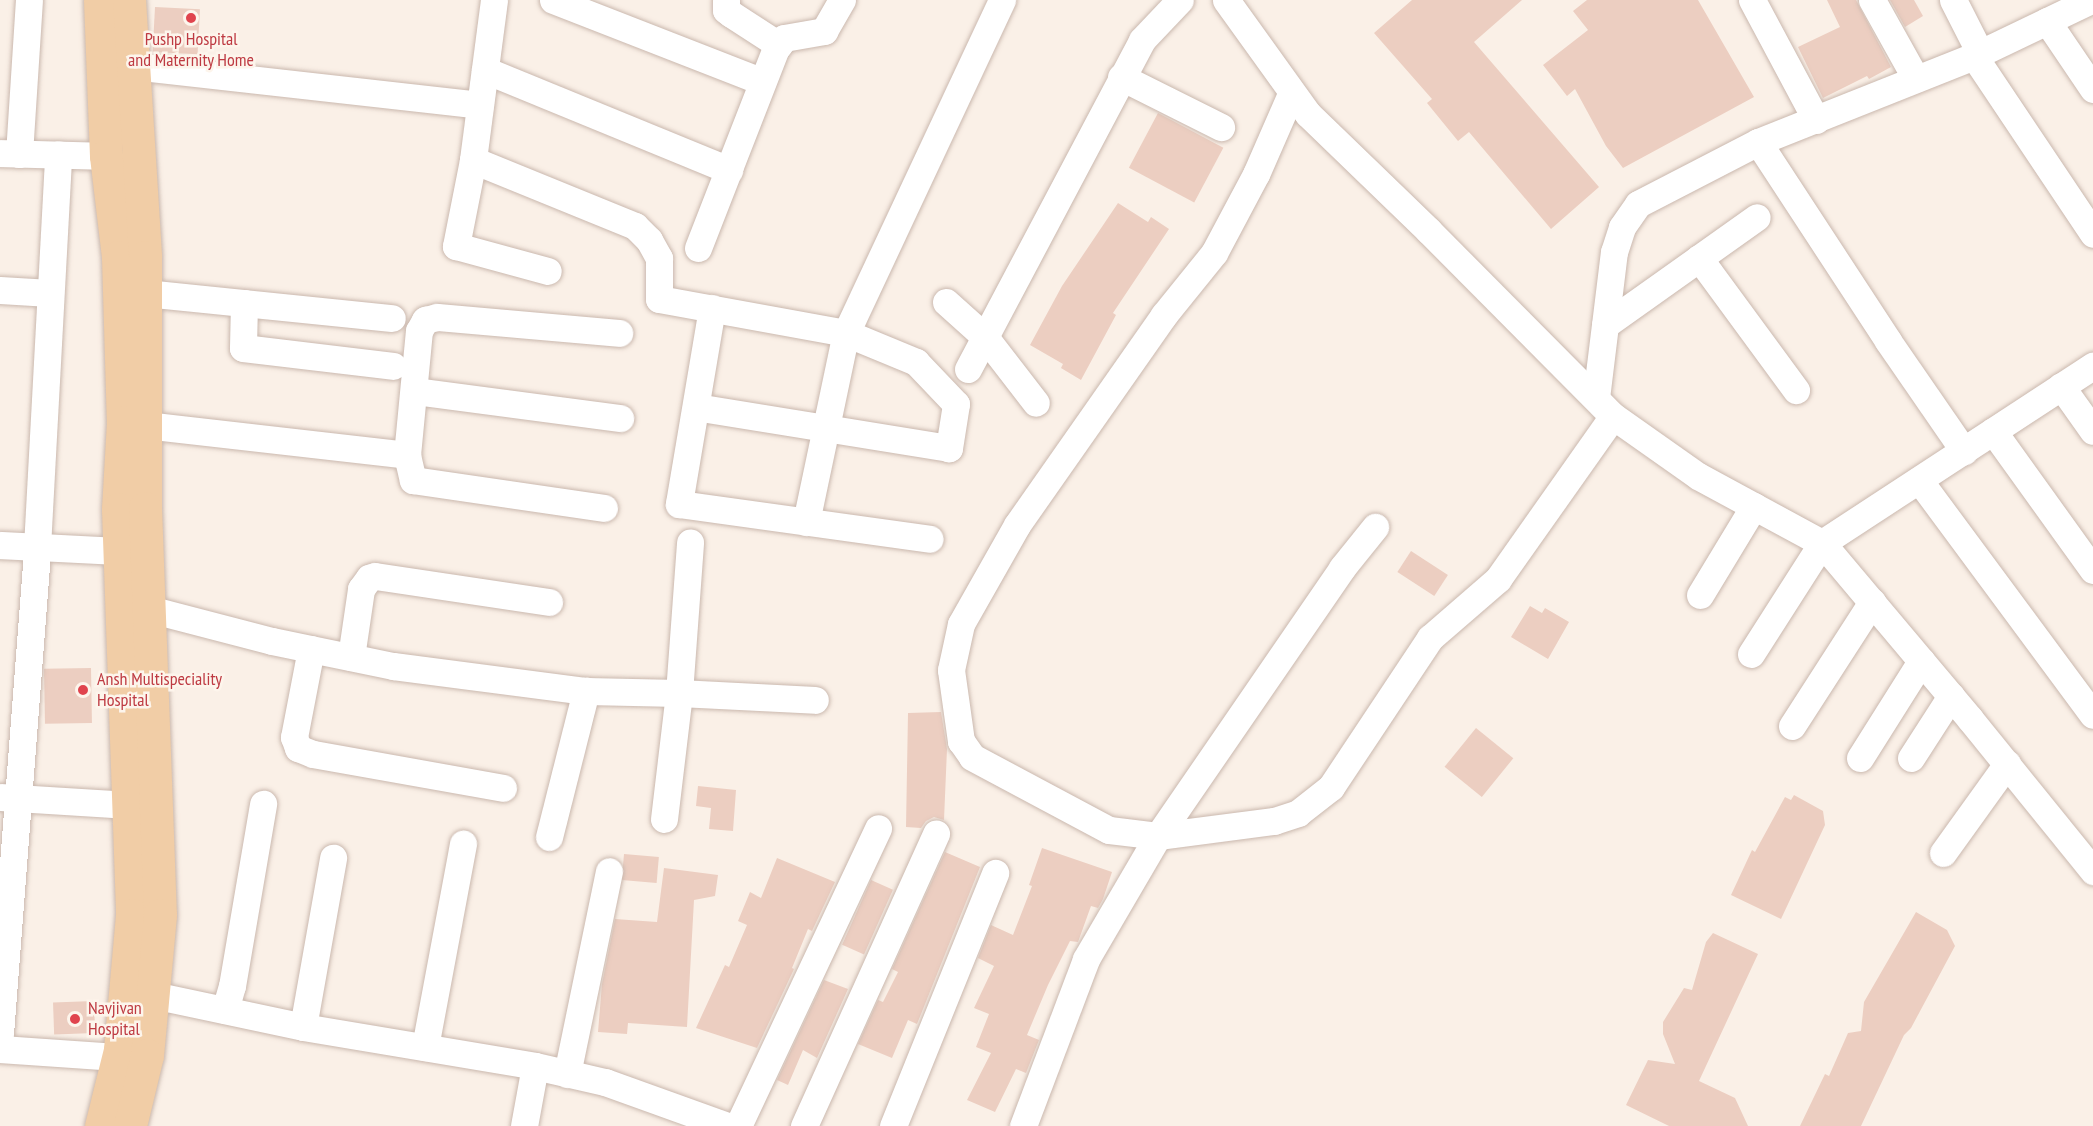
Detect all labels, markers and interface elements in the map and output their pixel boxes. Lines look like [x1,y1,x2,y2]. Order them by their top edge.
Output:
marker: Pushp Hospital and Maternity Home [182,9,200,27]
place label: Pushp Hospital and Maternity Home [128,29,254,72]
place label: Ansh Multispeciality Hospital [97,669,222,712]
marker: Ansh Multispeciality Hospital [74,681,92,699]
place label: Navjivan Hospital [88,998,142,1040]
marker: Navjivan Hospital [66,1010,84,1028]

